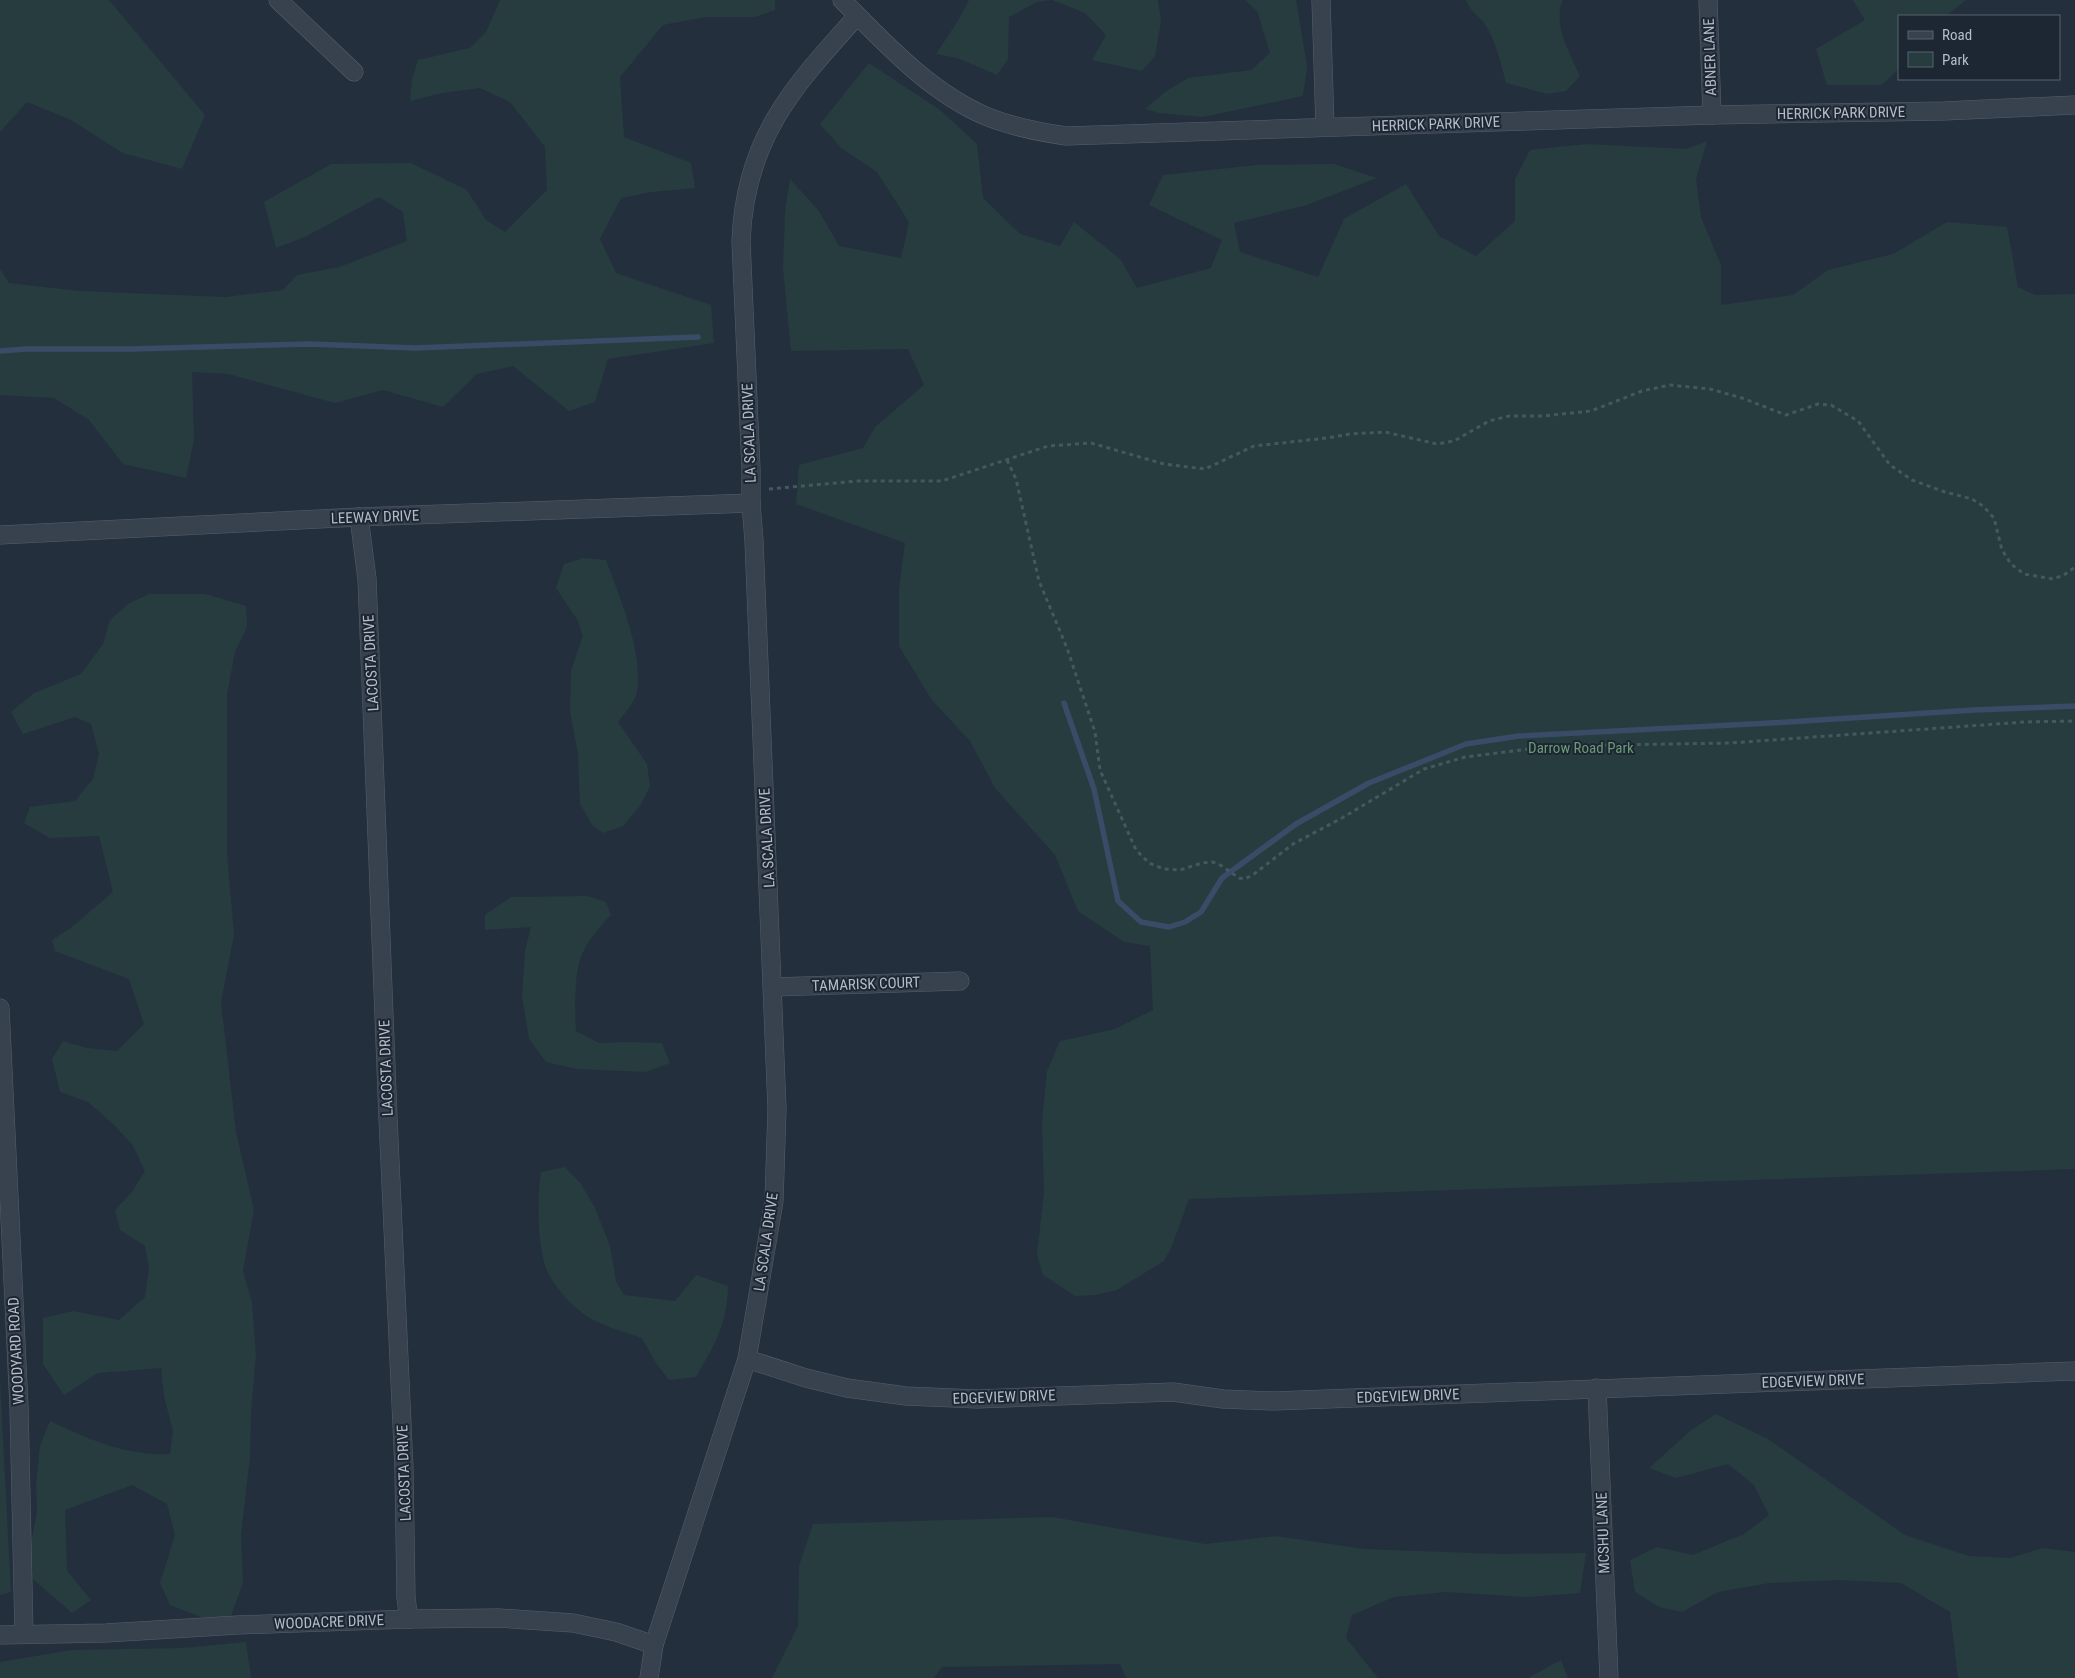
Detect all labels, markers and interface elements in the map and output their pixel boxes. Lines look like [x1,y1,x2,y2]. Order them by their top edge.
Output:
legend [1898,15,2060,80]
street label: ABNER LANE [1700,18,1720,96]
text: Road [1942,26,1972,44]
text: Park [1942,51,1969,69]
street label: HERRICK PARK DRIVE [1777,103,1905,123]
street label: HERRICK PARK DRIVE [1372,113,1500,135]
street label: LA SCALA DRIVE [738,383,760,483]
street label: LEEWAY DRIVE [330,506,420,528]
street label: LACOSTA DRIVE [359,614,383,712]
park label: Darrow Road Park [1528,739,1634,757]
street label: LA SCALA DRIVE [755,788,779,888]
street label: TAMARISK COURT [812,973,921,995]
street label: LACOSTA DRIVE [375,1019,397,1117]
street label: LA SCALA DRIVE [750,1191,782,1293]
street label: WOODYARD ROAD [4,1297,28,1405]
street label: EDGEVIEW DRIVE [1761,1370,1865,1392]
street label: EDGEVIEW DRIVE [1356,1385,1460,1407]
street label: EDGEVIEW DRIVE [952,1386,1056,1408]
street label: LACOSTA DRIVE [393,1424,415,1522]
street label: MCSHU LANE [1593,1492,1613,1574]
street label: WOODACRE DRIVE [274,1611,384,1633]

